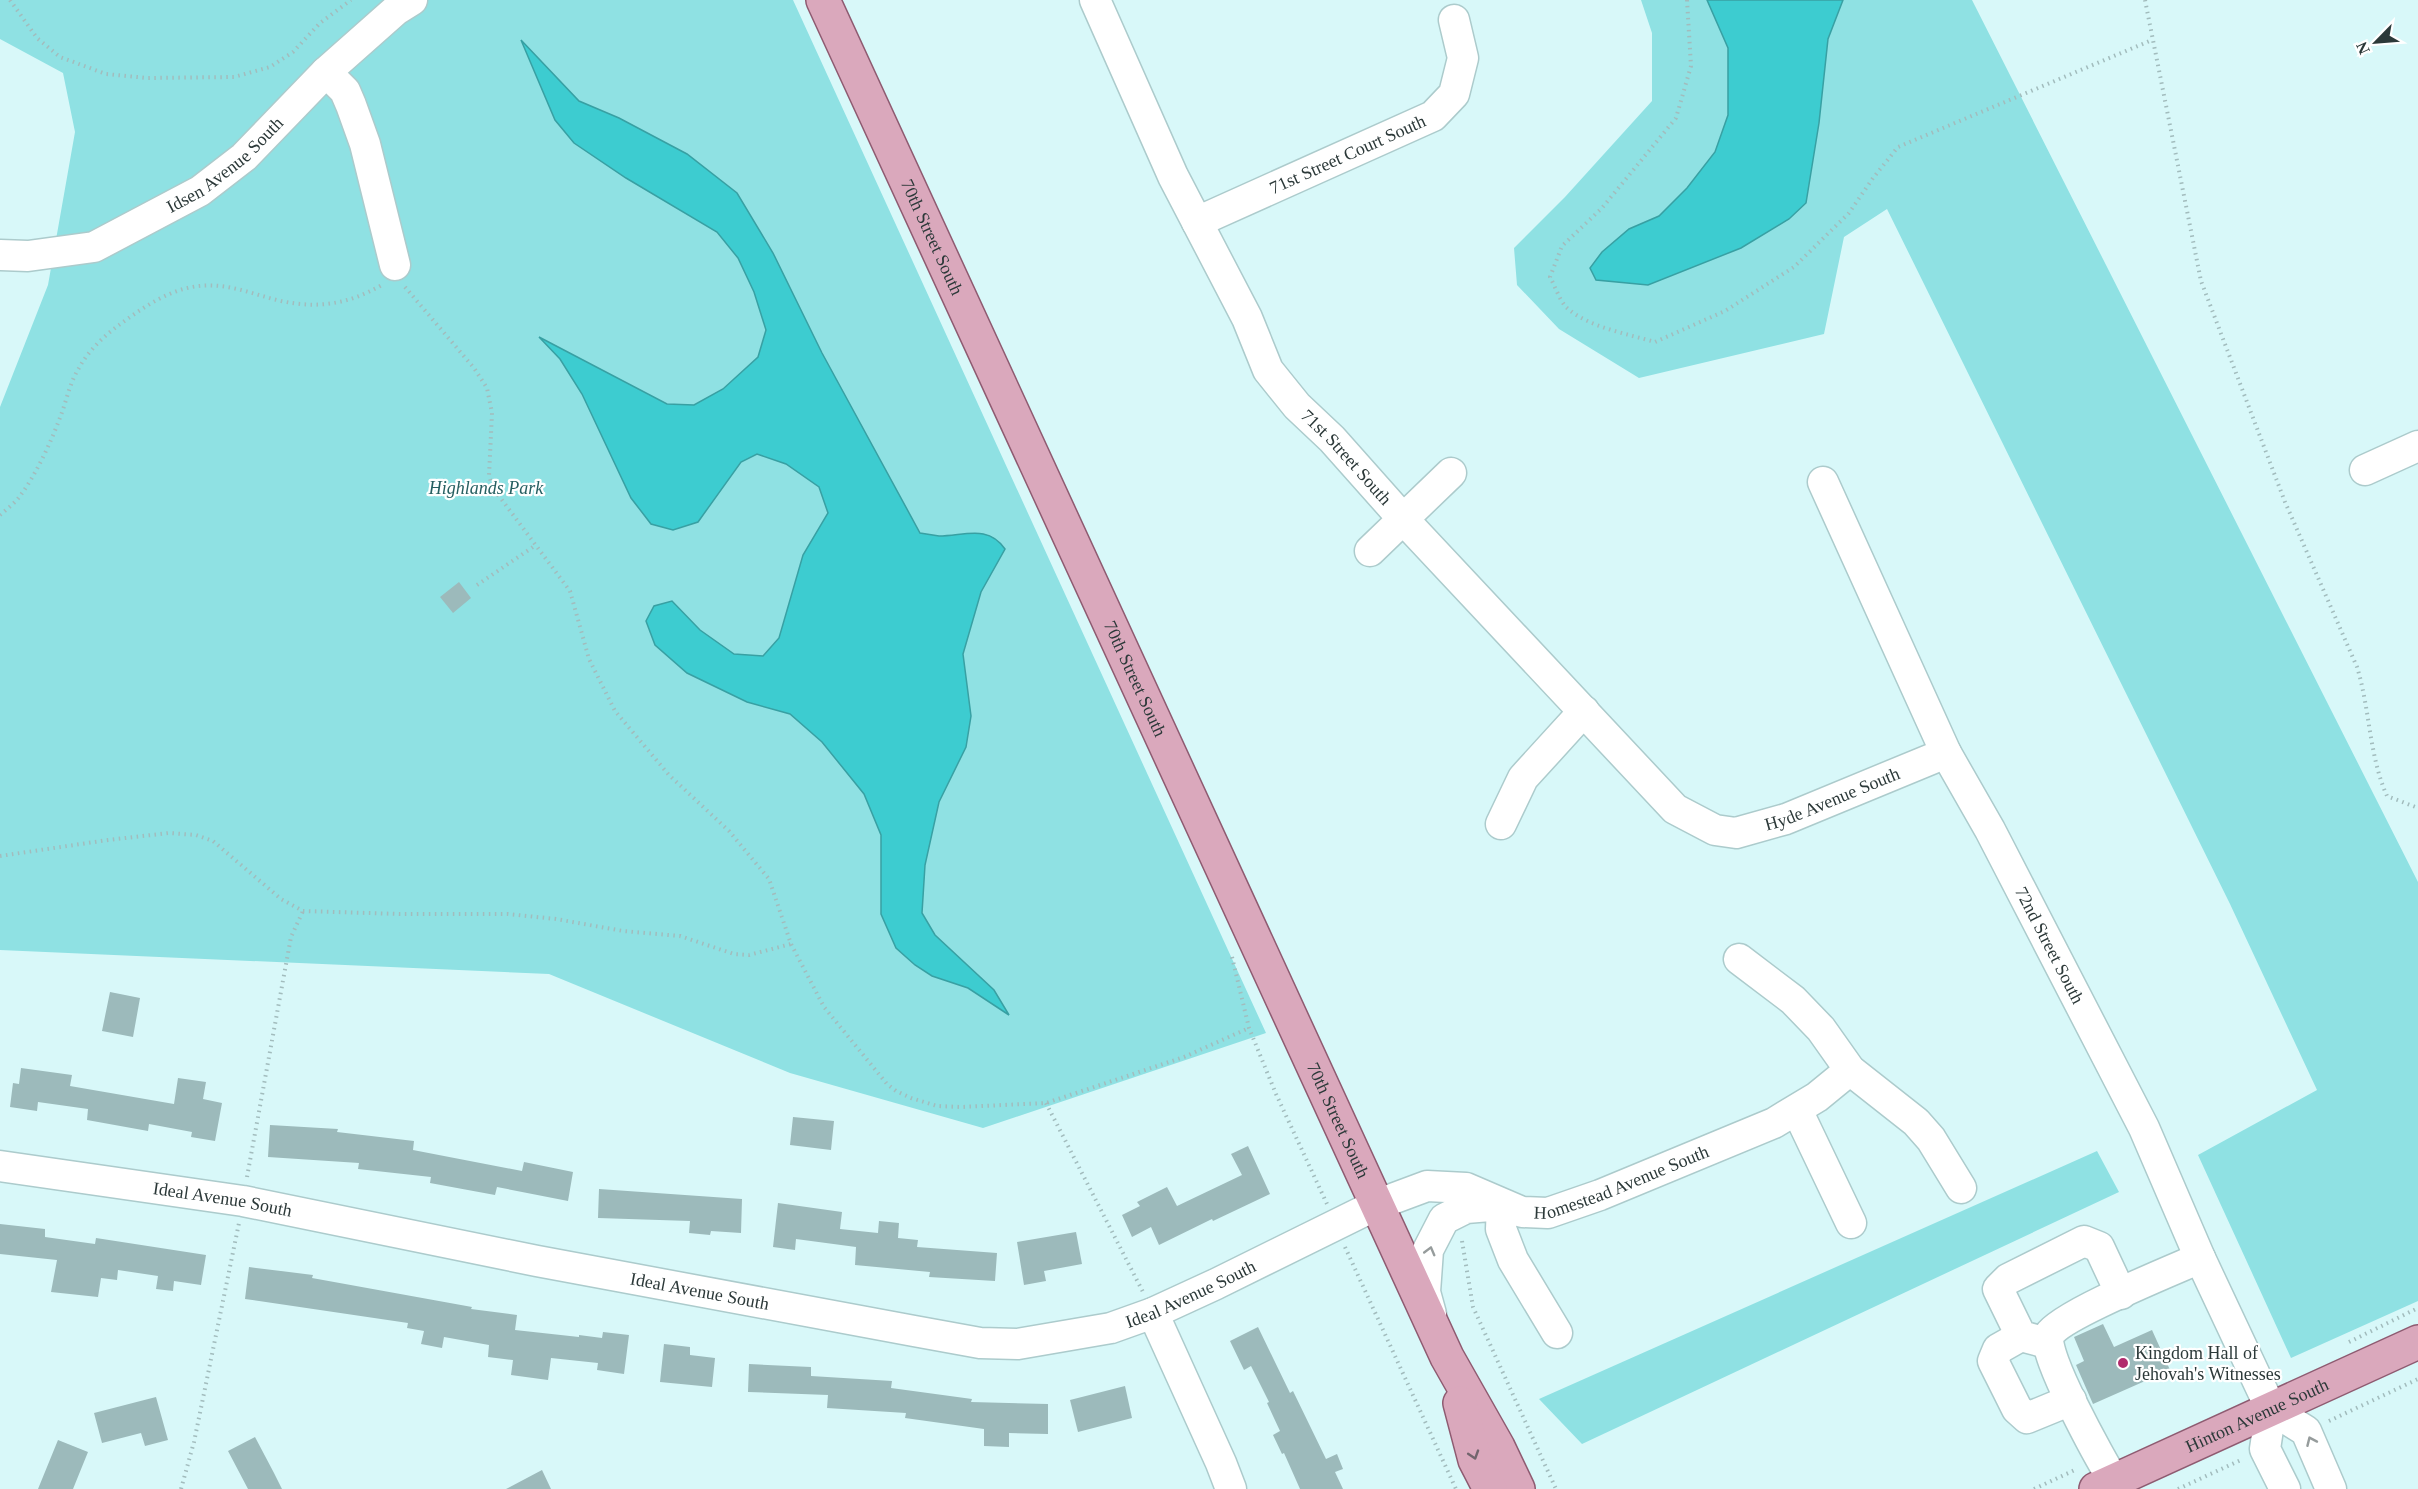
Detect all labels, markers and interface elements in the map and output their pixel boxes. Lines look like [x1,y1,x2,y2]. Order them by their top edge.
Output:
north arrow [2346,12,2406,72]
text: N [2353,39,2373,57]
street label: 71st Street Court South [1266,111,1429,198]
street label: Idsen Avenue South [163,113,287,217]
street label: 70th Street South [897,176,967,298]
street label: 71st Street South [1297,405,1396,509]
park label: Highlands Park [428,478,544,498]
street label: 70th Street South [1100,618,1170,740]
street label: Hyde Avenue South [1762,763,1903,835]
street label: 72nd Street South [2011,883,2088,1007]
street label: 70th Street South [1303,1059,1373,1181]
street label: Homestead Avenue South [1533,1141,1712,1223]
street label: Ideal Avenue South [152,1178,294,1221]
one-way arrow [1422,1246,1435,1256]
street label: Ideal Avenue South [1123,1256,1259,1332]
street label: Ideal Avenue South [629,1269,771,1314]
place label: Kingdom Hall of Jehovah's Witnesses [2135,1343,2281,1384]
marker: Kingdom Hall of Jehovah's Witnesses [2116,1356,2130,1370]
street label: Hinton Avenue South [2182,1374,2332,1457]
one-way arrow [2306,1436,2318,1447]
one-way arrow [1467,1449,1479,1460]

